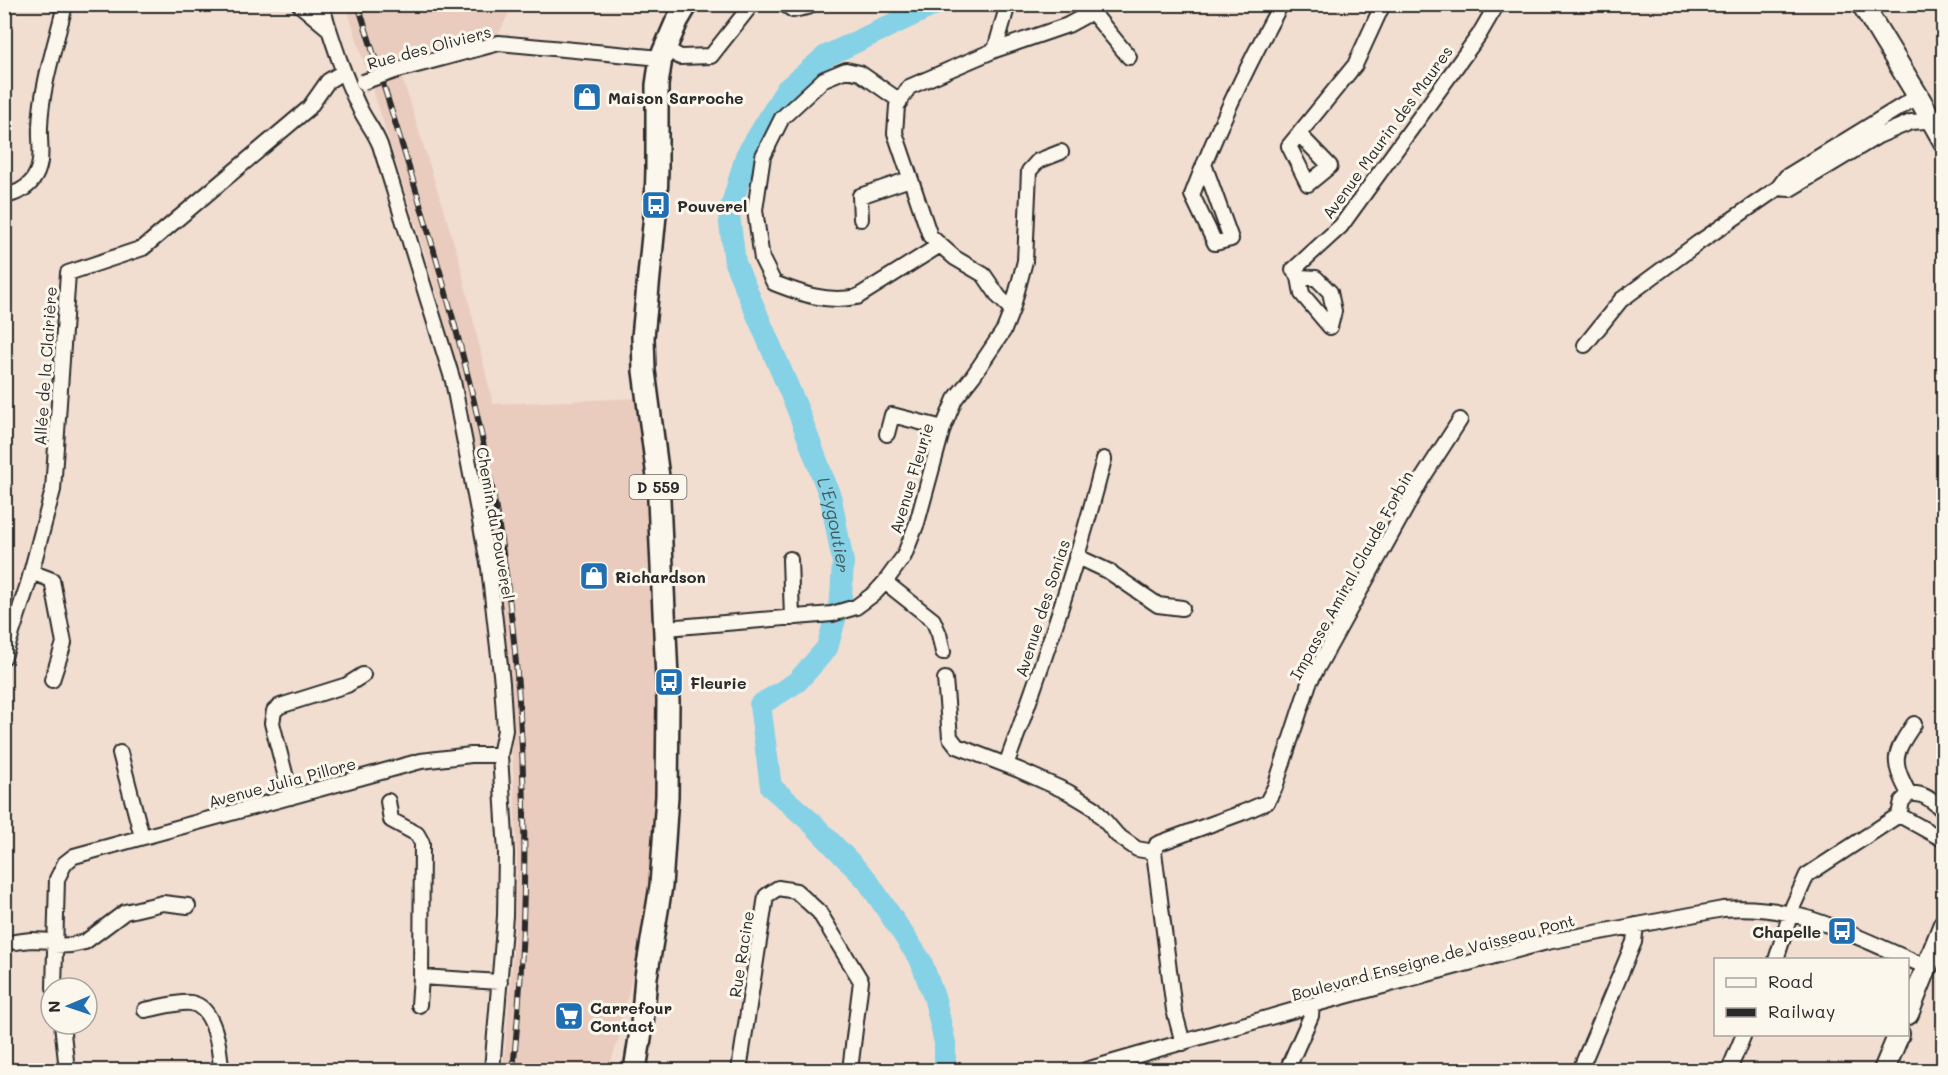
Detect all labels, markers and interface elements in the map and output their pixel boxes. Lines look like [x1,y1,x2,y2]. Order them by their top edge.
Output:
street label: Rue des Oliviers [365,20,493,74]
street label: Avenue Maurin des Maures [1317,41,1457,223]
shop icon: Maison Sarroche [571,81,603,113]
place label: Maison Sarroche [608,87,744,108]
bus stop icon: Pouverel [640,189,672,221]
place label: Pouverel [677,195,747,216]
street label: Allée de la Clairière [29,286,61,446]
street label: Avenue Fleurie [884,420,938,536]
street label: Chemin du Pouverel [472,445,520,601]
street label: Impasse Amiral Claude Forbin [1285,467,1417,683]
water label: L'Eygoutier [812,473,855,573]
road number: D 559 [630,475,686,499]
street label: Avenue des Sonias [1010,537,1074,679]
shop icon: Richardson [578,560,610,592]
place label: Richardson [615,566,706,587]
bus stop icon: Fleurie [653,666,685,698]
place label: Fleurie [690,672,747,693]
street label: Avenue Julia Pillore [206,752,358,812]
street label: Rue Racine [724,909,758,999]
street label: Boulevard Enseigne de Vaisseau Pont [1289,909,1577,1005]
bus stop icon: Chapelle [1826,915,1858,947]
place label: Chapelle [1752,921,1821,942]
legend [1714,958,1909,1036]
text: Road [1768,969,1813,993]
north arrow [39,976,99,1036]
place label: Carrefour Contact [590,997,672,1036]
text: Railway [1768,999,1835,1023]
text: N [43,1000,64,1013]
supermarket icon: Carrefour Contact [553,1000,585,1032]

